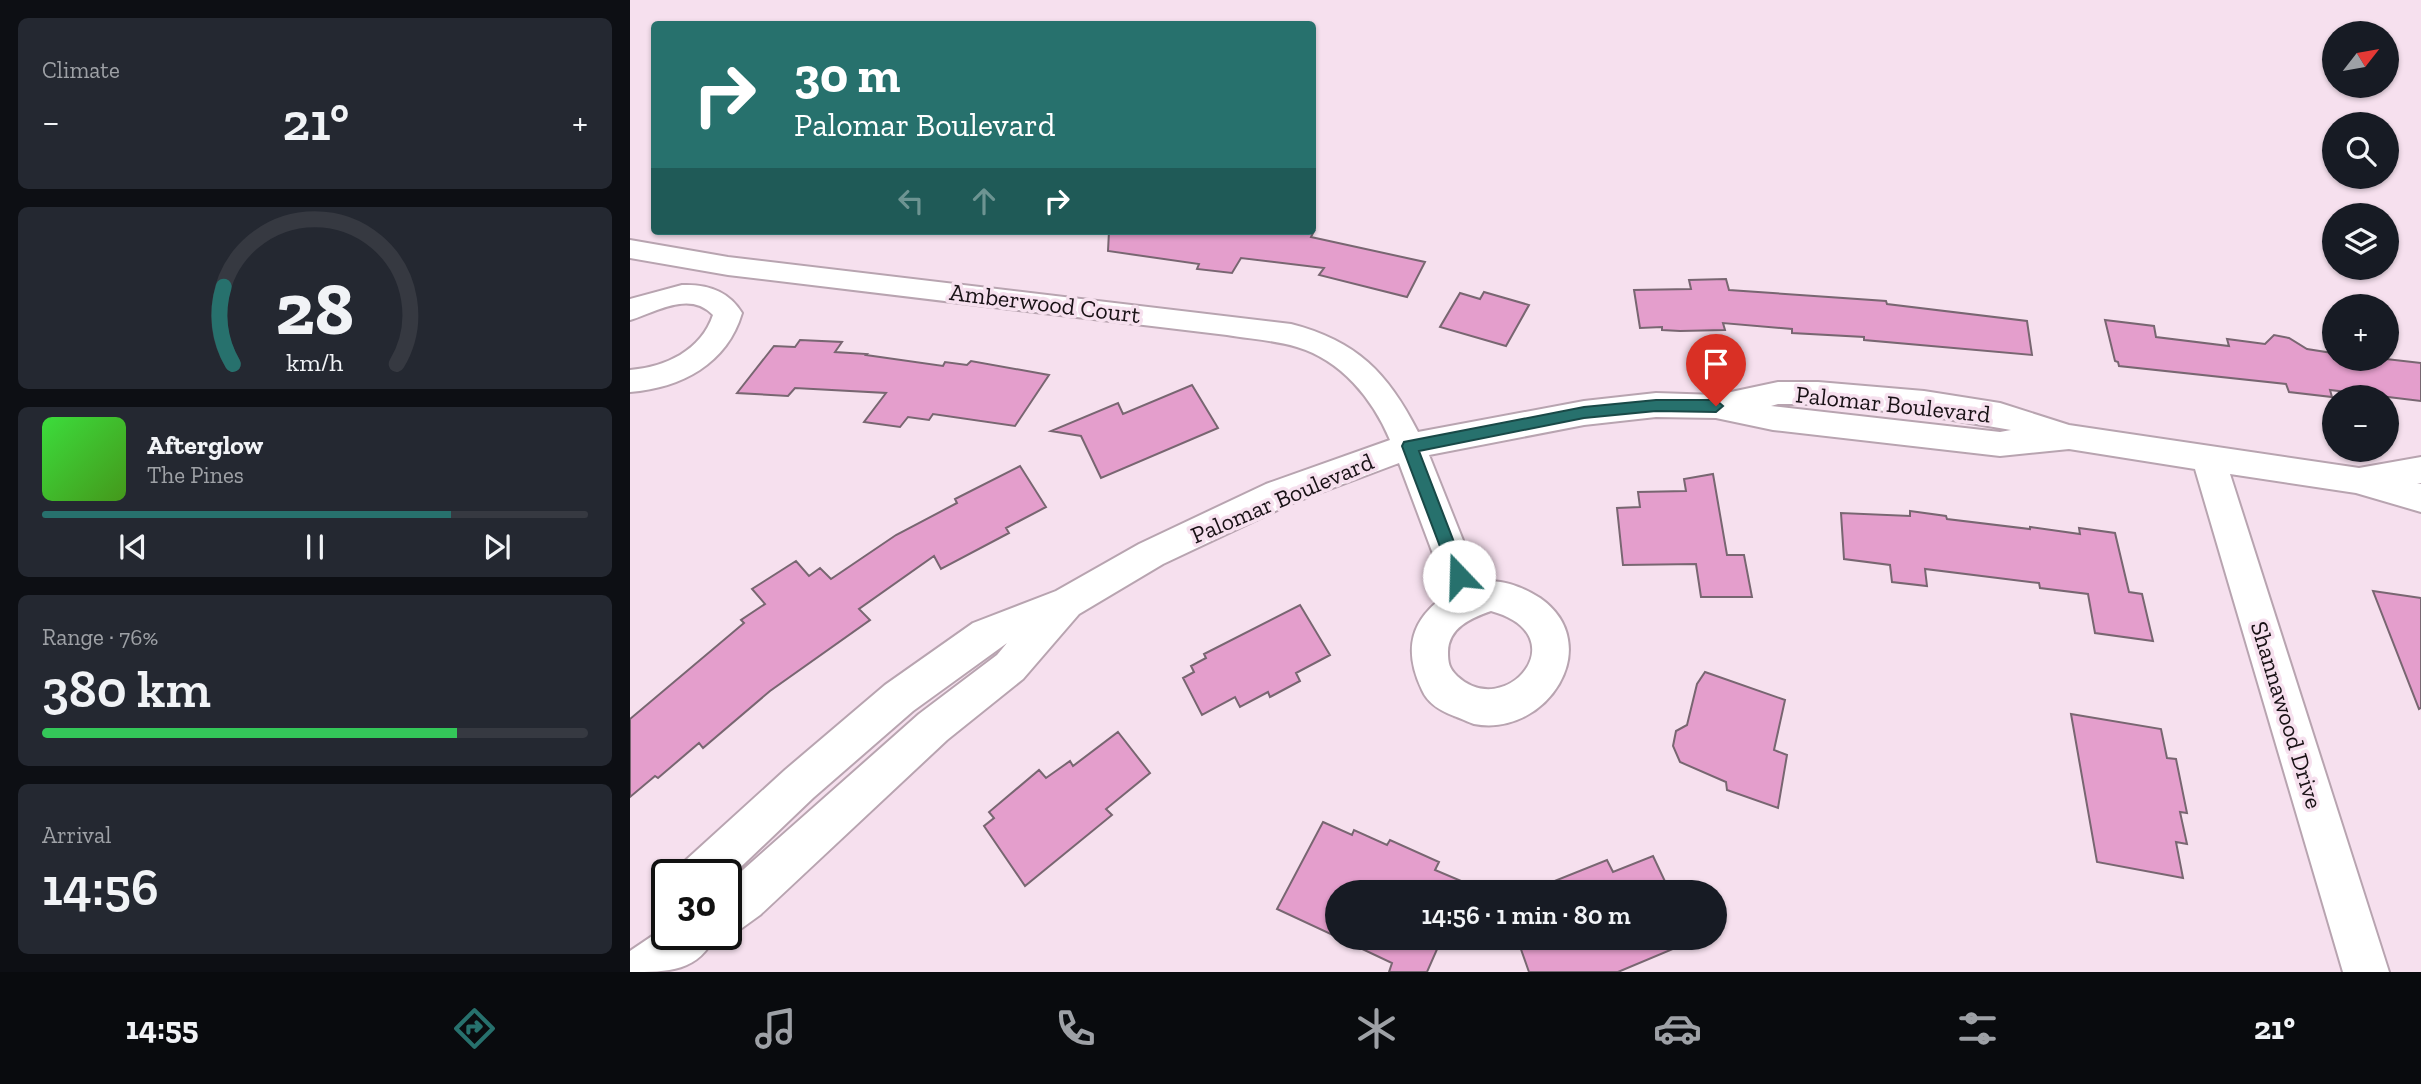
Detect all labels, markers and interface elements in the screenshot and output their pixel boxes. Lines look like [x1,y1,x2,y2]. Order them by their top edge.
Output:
north arrow [2322,21,2399,98]
map controls [2322,21,2399,462]
text: 30 m [794,46,900,105]
icon: right [679,49,770,140]
text: Climate [42,56,120,84]
text: 21° [283,91,349,153]
text: − [42,99,60,145]
text: + [572,99,588,145]
text: Palomar Boulevard [794,106,1055,144]
button: search [2322,112,2399,189]
icon: left [892,182,930,220]
icon: ahead [965,182,1003,220]
icon: right [1038,182,1076,220]
button: layers [2322,203,2399,280]
text: 28 [276,265,354,353]
street label: Amberwood Court [948,277,1142,329]
button: + [2322,294,2399,371]
pin [1686,334,1746,406]
icon: arrive [1697,345,1735,383]
text: km/h [286,346,344,376]
street label: Palomar Boulevard [1794,379,1992,429]
button: − [2322,385,2399,462]
text: Afterglow [147,429,263,461]
street label: Palomar Boulevard [1186,446,1378,550]
text: The Pines [147,461,244,489]
icon: previous [114,528,152,566]
icon: pause [296,528,334,566]
icon: next [478,528,516,566]
position arrow [1422,539,1496,613]
street label: Shannawood Drive [2245,618,2329,812]
text: Range · 76% [42,623,158,651]
text: 380 km [42,658,211,720]
text: Arrival [42,821,111,849]
text: 14:56 [42,856,159,918]
speed limit sign: 30 [651,859,742,950]
text: 14:56 · 1 min · 80 m [1421,899,1631,931]
icon: directions [450,1004,499,1053]
icon: music [751,1004,800,1053]
icon: phone [1051,1004,1100,1053]
icon: climate [1352,1004,1401,1053]
icon: car [1653,1004,1702,1053]
icon: filters [1953,1004,2002,1053]
text: 14:55 [126,1009,198,1047]
text: 21° [2254,1009,2295,1047]

